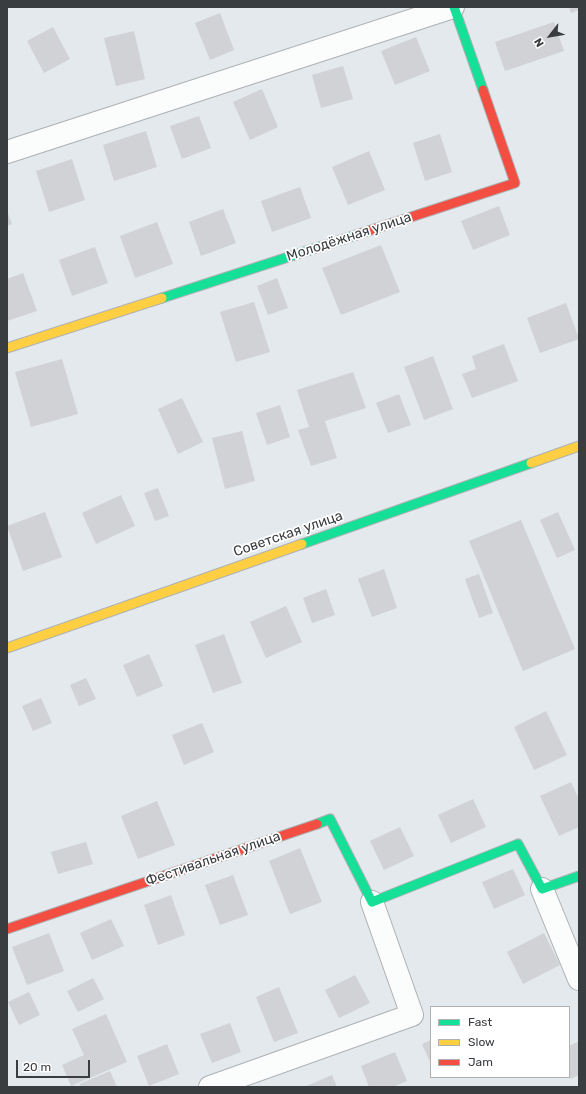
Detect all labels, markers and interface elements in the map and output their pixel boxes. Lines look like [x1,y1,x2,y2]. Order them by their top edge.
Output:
north arrow [530,16,570,56]
text: N [532,36,547,49]
street label: Молодёжная улица [284,209,414,265]
street label: Советская улица [231,507,345,561]
street label: Фестивальная улица [143,828,283,890]
legend [430,1006,570,1078]
text: Fast [468,1015,492,1029]
text: Slow [468,1035,495,1049]
scale bar [18,1052,92,1078]
text: Jam [468,1055,493,1069]
text: 20 m [23,1060,51,1074]

